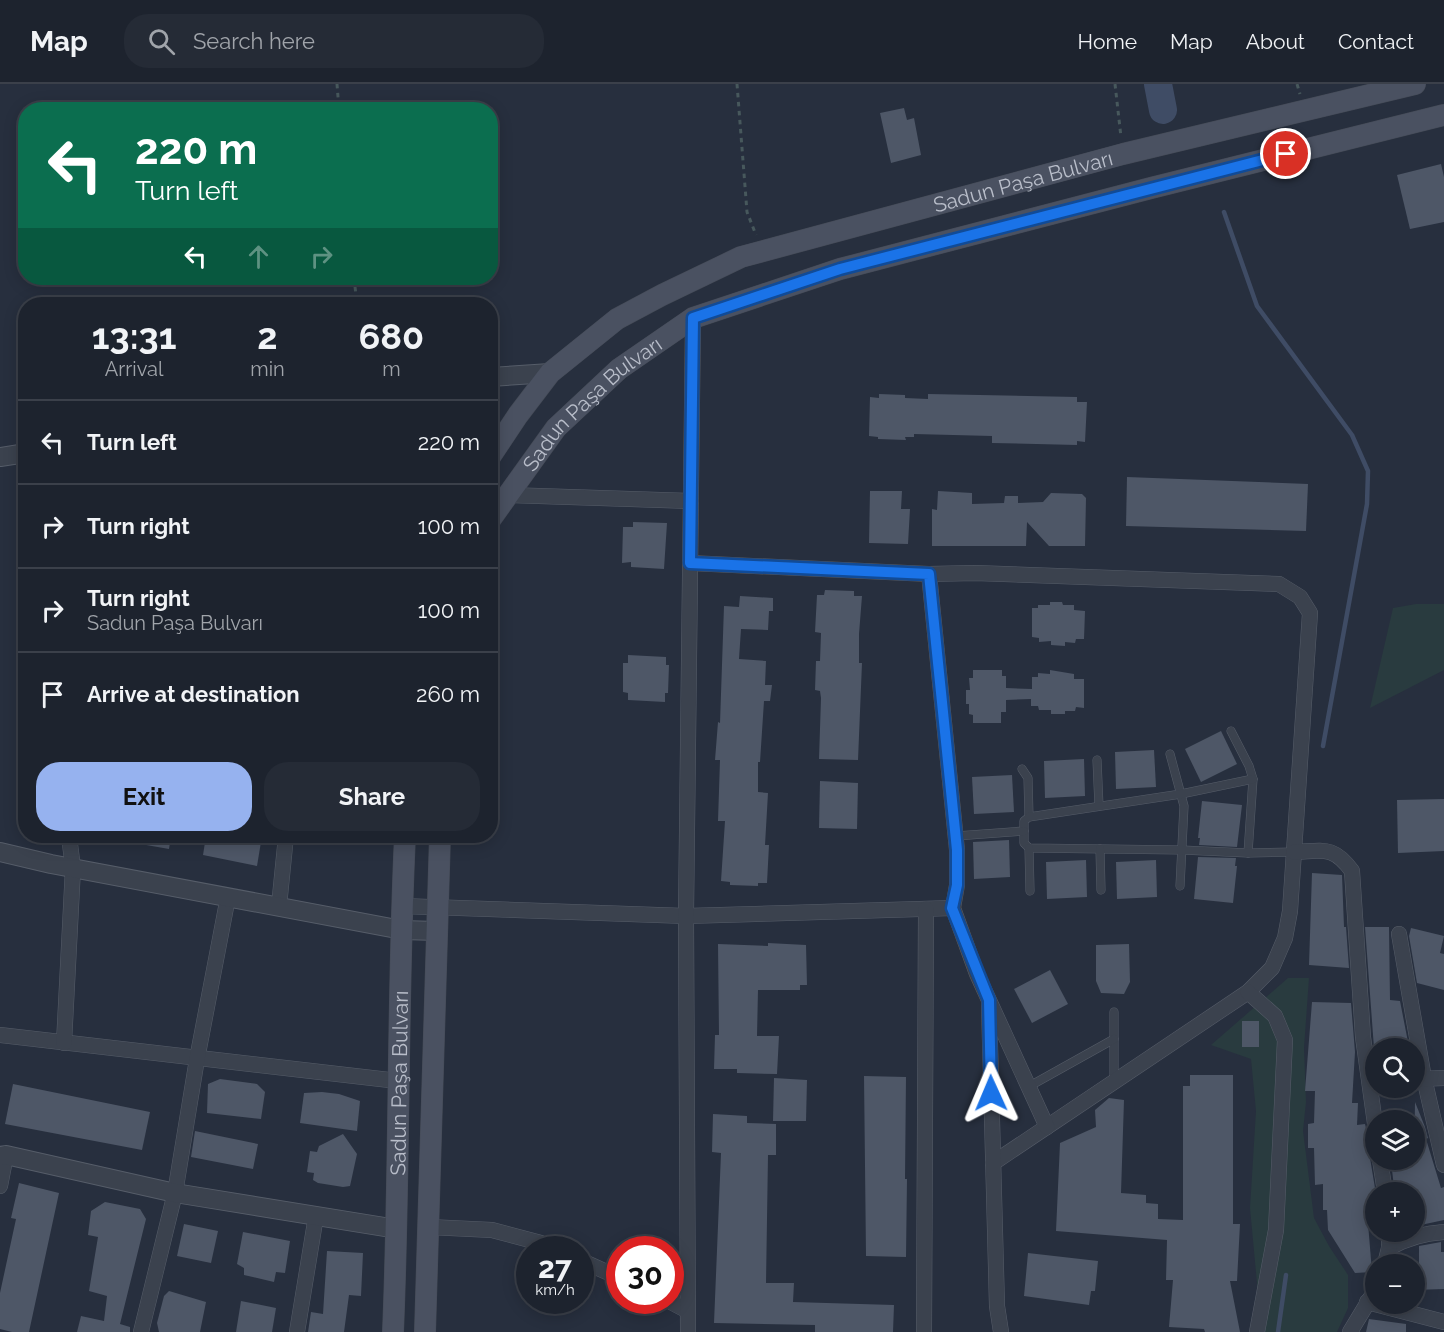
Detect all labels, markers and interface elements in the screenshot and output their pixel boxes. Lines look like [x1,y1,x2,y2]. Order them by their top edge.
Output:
search box [124,14,544,68]
text: Map [30,25,88,58]
icon: search [145,25,178,58]
text: Search here [193,28,315,54]
text: Home [1078,29,1137,54]
text: Map [1170,29,1213,54]
text: About [1246,29,1305,54]
text: Contact [1338,29,1414,54]
text: 220 m [135,125,257,174]
icon: left [36,126,114,204]
pin [1260,128,1311,179]
icon: arrive [1269,137,1302,170]
street label: Sadun Paşa Bulvarı [930,145,1115,217]
text: Turn left [135,175,238,206]
icon: left [179,240,212,273]
icon: ahead [242,240,275,273]
icon: right [305,240,338,273]
text: 13:31 [92,315,176,357]
text: 2 [257,315,278,357]
text: 680 [358,315,424,357]
street label: Sadun Paşa Bulvarı [517,331,666,476]
text: Arrival [105,357,163,381]
text: min [250,357,285,381]
text: m [382,357,401,381]
icon: left [36,426,69,459]
text: Turn left [87,429,177,455]
text: 220 m [418,429,480,455]
icon: right [36,510,69,543]
text: Turn right [87,513,190,539]
text: 100 m [418,513,480,539]
text: Turn right [87,585,190,611]
icon: right [36,594,69,627]
text: 100 m [418,597,480,623]
text: Sadun Paşa Bulvarı [87,611,263,635]
icon: arrive [36,678,69,711]
text: Arrive at destination [87,681,300,707]
text: 260 m [416,681,480,707]
button: Exit [36,762,252,831]
button: Share [264,762,480,831]
street label: Sadun Paşa Bulvarı [385,990,413,1176]
map controls [1365,1038,1425,1314]
button: search [1365,1038,1425,1098]
position arrow [959,1061,1023,1125]
button: layers [1365,1110,1425,1170]
button: + [1365,1182,1425,1242]
speed limit sign: 30 [606,1236,684,1314]
text: 27 [538,1250,572,1285]
button: − [1365,1254,1425,1314]
text: km/h [535,1281,575,1299]

